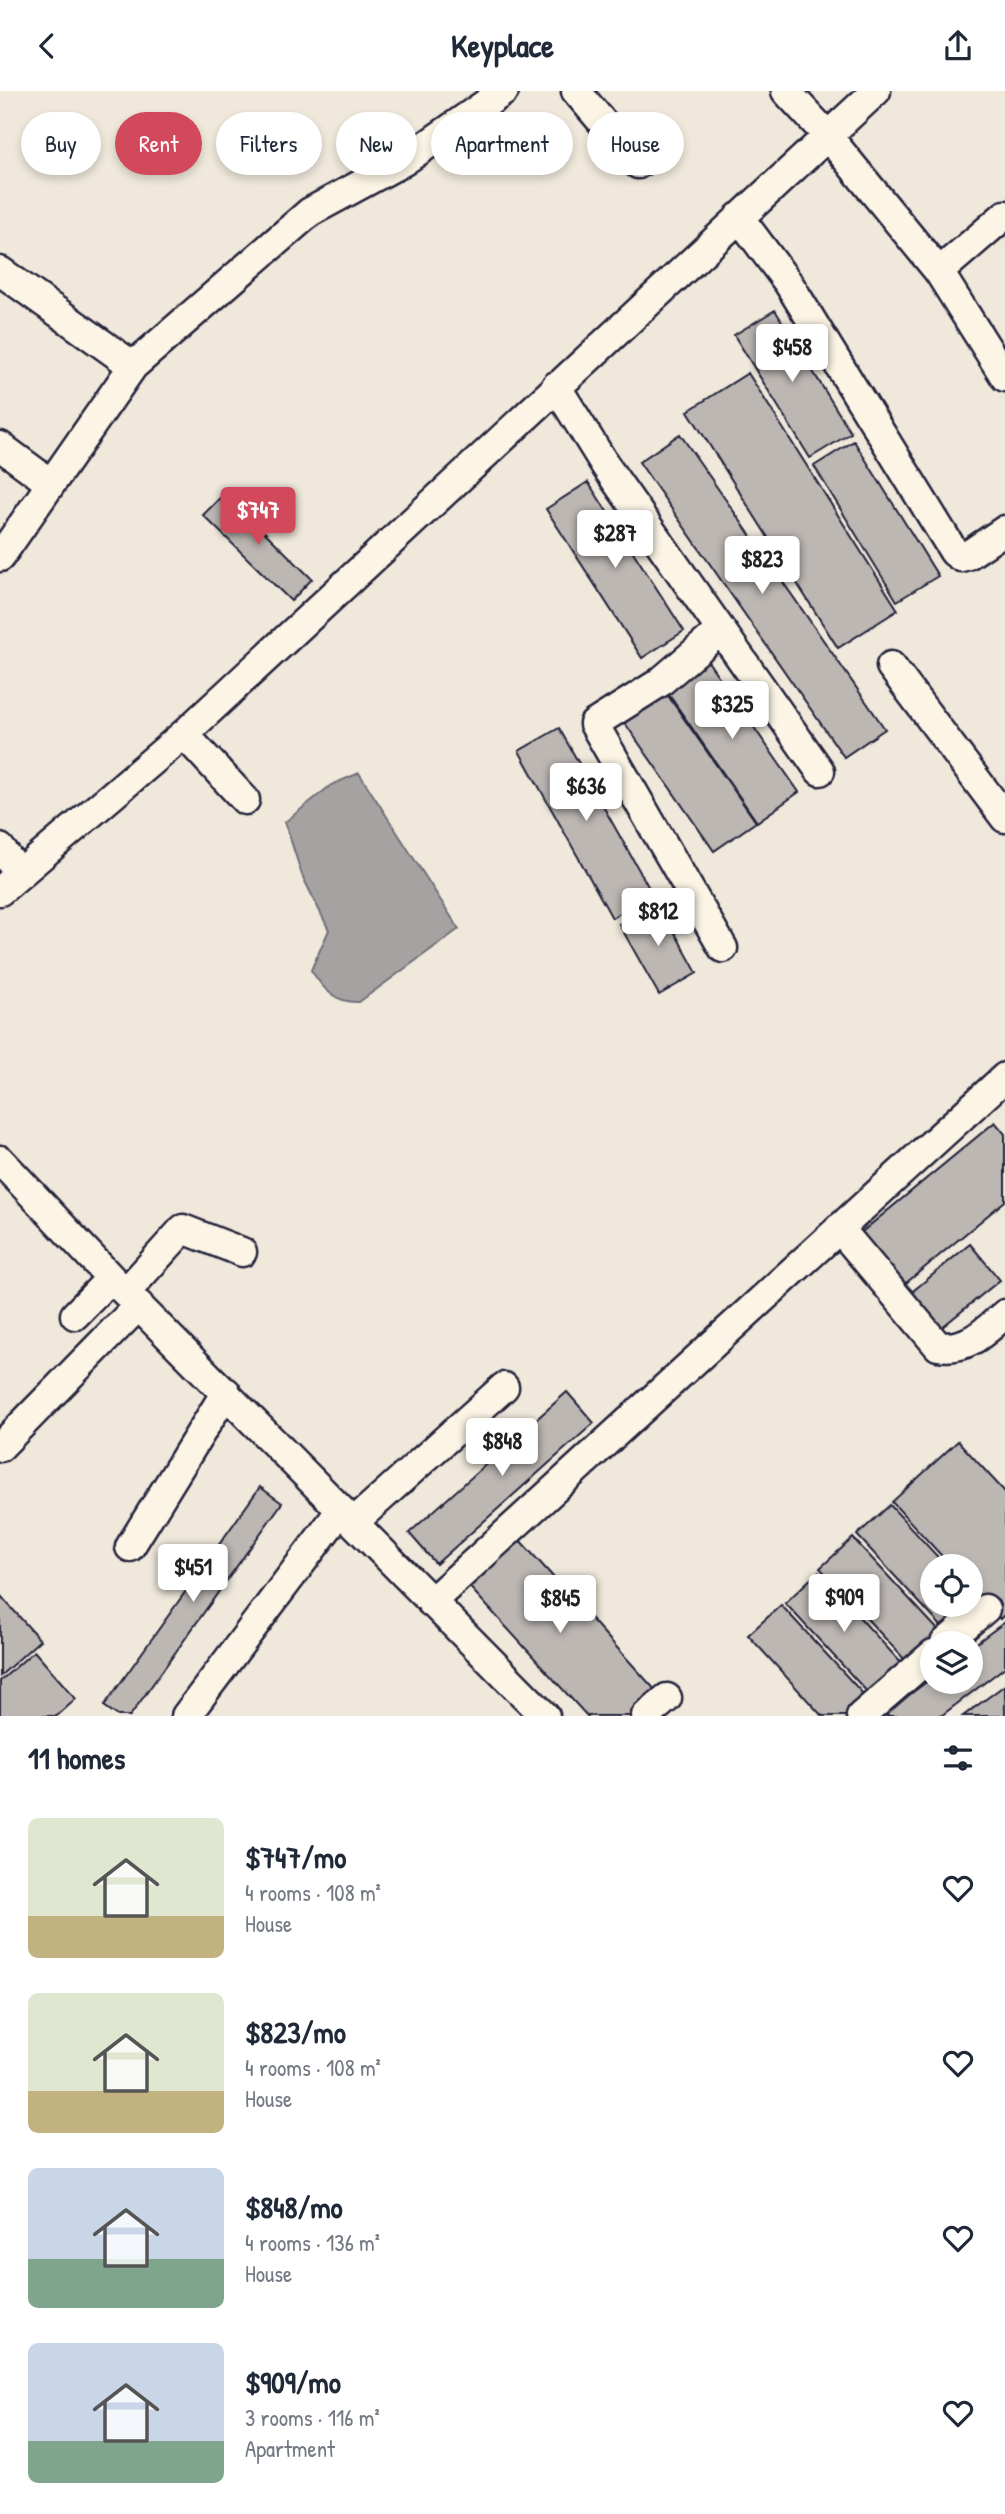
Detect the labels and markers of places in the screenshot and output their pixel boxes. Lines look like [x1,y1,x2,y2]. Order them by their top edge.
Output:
pin: $458 [751,324,833,384]
pin: $747 [217,487,299,547]
pin: $287 [574,511,656,570]
pin: $823 [721,537,803,596]
pin: $325 [691,681,773,741]
pin: $636 [545,763,627,823]
pin: $812 [617,889,699,948]
pin: $848 [461,1419,543,1478]
pin: $451 [152,1545,234,1604]
pin: $845 [519,1575,601,1635]
pin: $909 [803,1575,885,1634]

